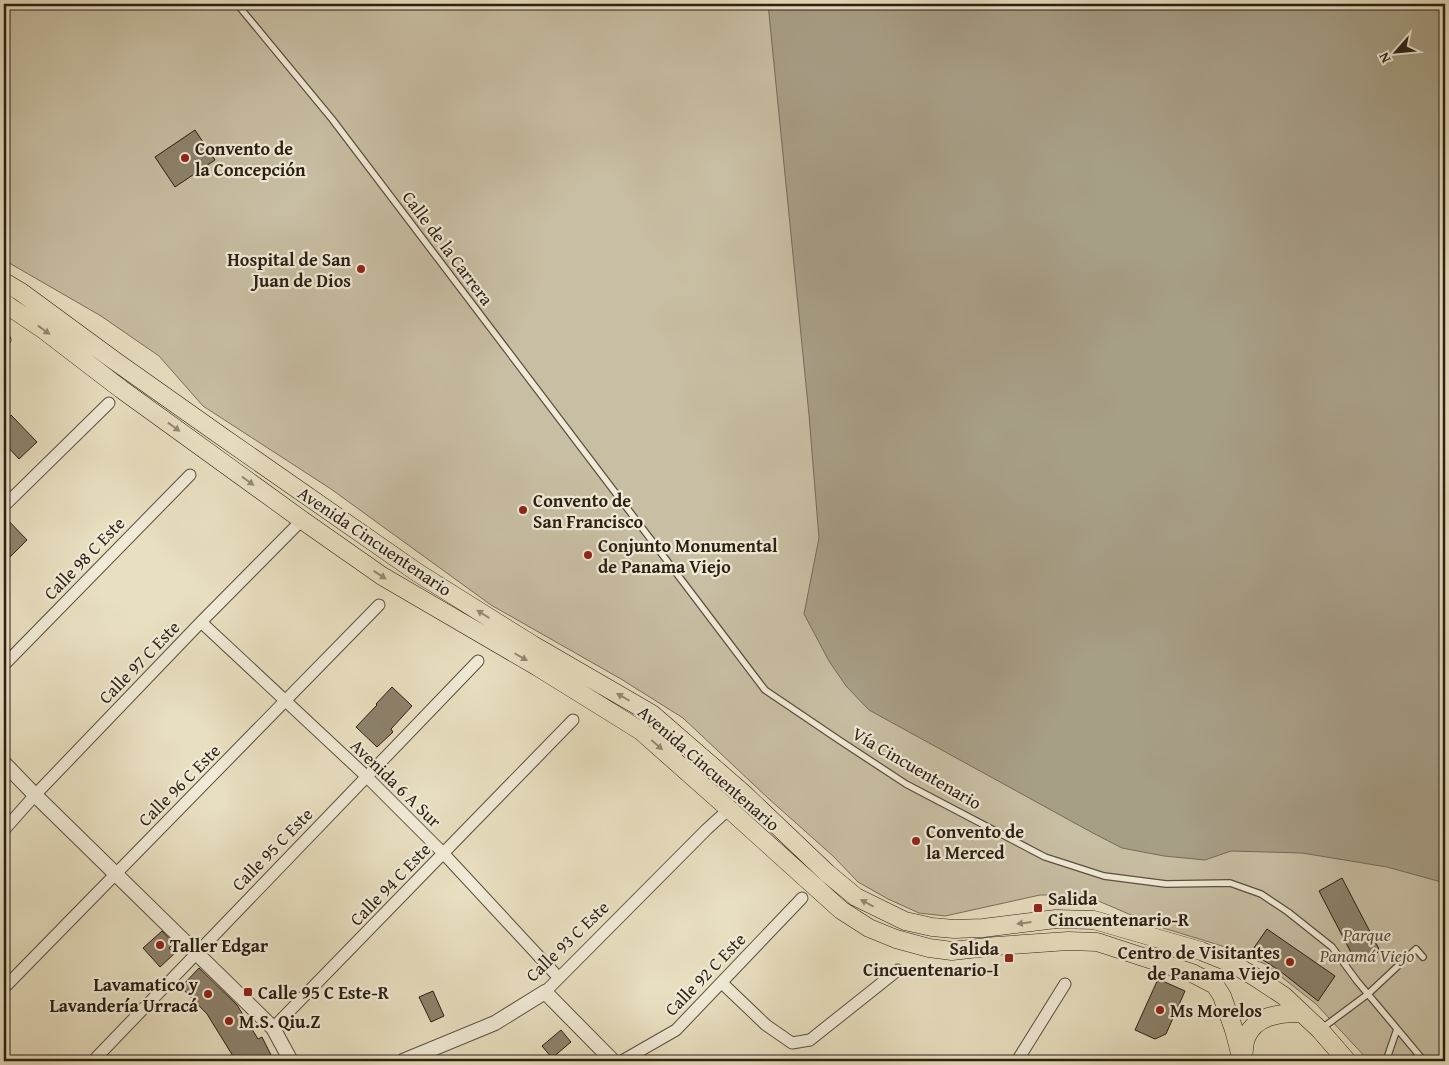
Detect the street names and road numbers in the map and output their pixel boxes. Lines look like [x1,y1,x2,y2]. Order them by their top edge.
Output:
street label: Calle de la Carrera [396,185,500,311]
street label: Avenida Cincuentenario [293,479,457,603]
street label: Calle 98 C Este [37,510,131,606]
street label: Calle 97 C Este [92,614,186,710]
street label: Avenida Cincuentenario [632,699,786,837]
street label: Vía Cincuentenario [847,720,987,816]
street label: Avenida 6 A Sur [344,732,448,834]
street label: Calle 96 C Este [132,738,226,832]
street label: Calle 95 C Este [225,801,319,897]
street label: Calle 94 C Este [343,836,437,932]
street label: Calle 93 C Este [519,894,615,988]
street label: Calle 92 C Este [658,926,752,1022]

